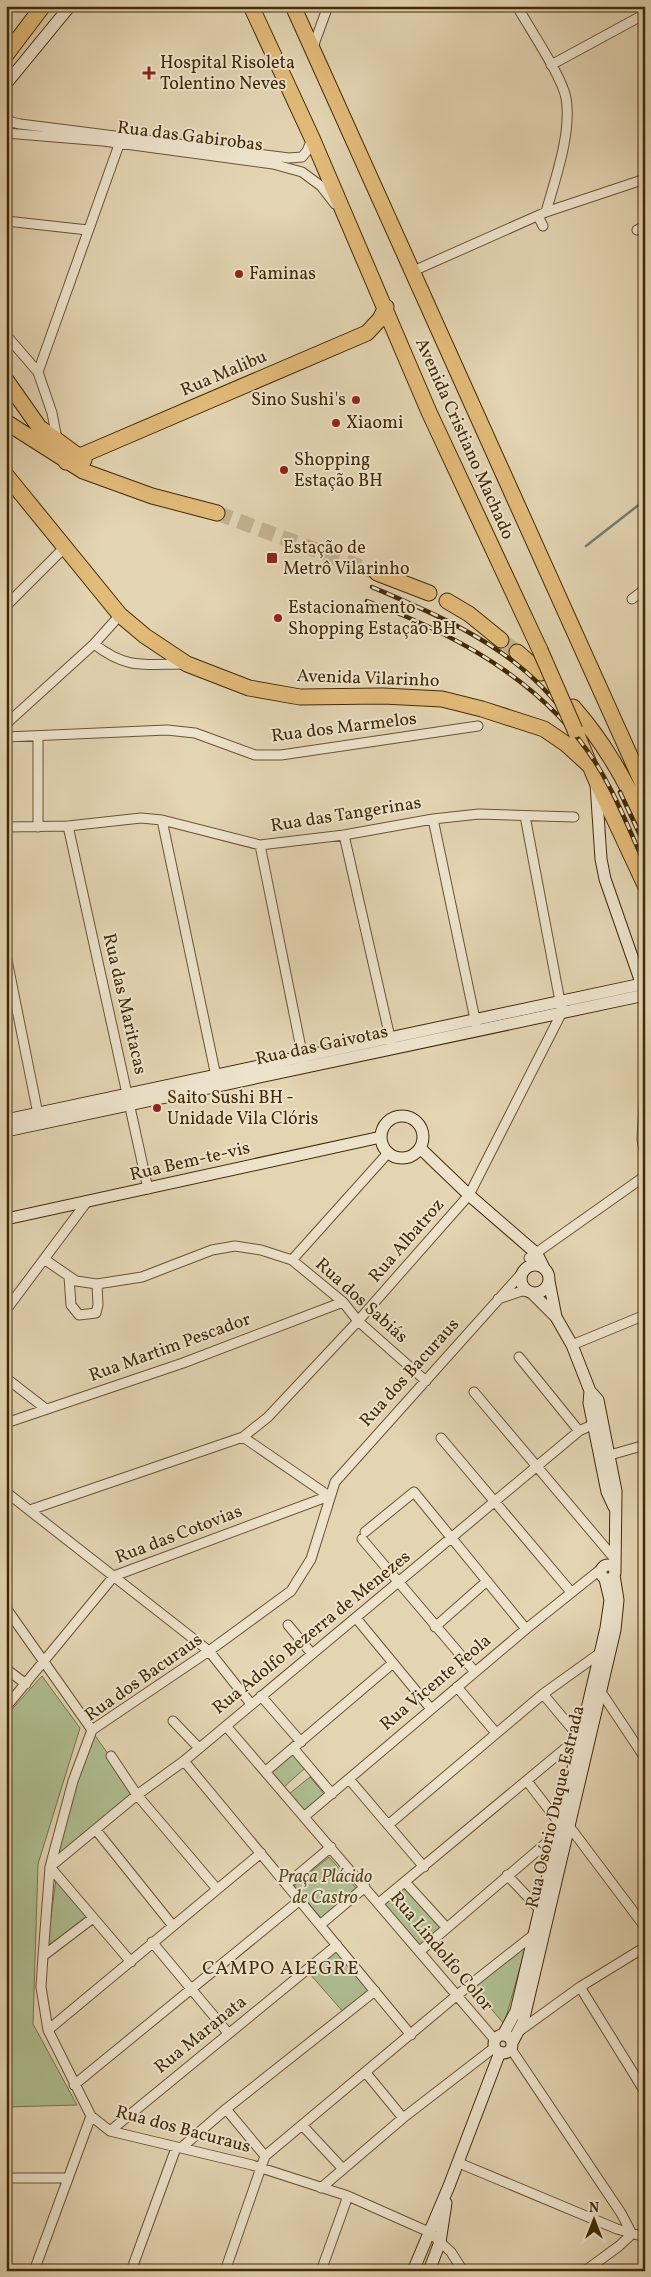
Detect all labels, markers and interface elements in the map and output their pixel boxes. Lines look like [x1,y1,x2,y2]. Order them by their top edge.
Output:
place label: Hospital Risoleta Tolentino Neves [160,51,295,97]
marker: Hospital Risoleta Tolentino Neves [142,66,156,80]
street label: Rua das Gabirobas [116,116,264,158]
place label: Faminas [249,262,316,287]
marker: Faminas [233,268,245,280]
street label: Avenida Cristiano Machado [408,334,520,544]
street label: Rua Malibu [177,345,271,403]
place label: Sino Sushi's [251,388,346,413]
marker: Sino Sushi's [350,394,362,406]
place label: Xiaomi [346,411,403,436]
marker: Xiaomi [330,417,342,429]
place label: Shopping Estação BH [294,448,383,494]
marker: Shopping Estação BH [278,464,290,476]
place label: Estação de Metrô Vilarinho [283,536,410,582]
marker: Estação de Metrô Vilarinho [265,551,279,565]
place label: Estacionamento Shopping Estação BH [288,596,457,642]
marker: Estacionamento Shopping Estação BH [272,612,284,624]
street label: Avenida Vilarinho [296,664,440,694]
street label: Rua dos Marmelos [270,707,418,749]
street label: Rua das Tangerinas [269,791,423,839]
street label: Rua das Maritacas [96,931,152,1077]
street label: Rua das Gaivotas [253,1020,391,1072]
place label: Saito Sushi BH - Unidade Vila Clóris [167,1086,318,1132]
marker: Saito Sushi BH - Unidade Vila Clóris [151,1102,163,1114]
street label: Rua Bem-te-vis [127,1136,253,1188]
street label: Rua Albatroz [363,1194,451,1288]
street label: Rua dos Sabiás [309,1253,413,1349]
street label: Rua Martim Pescador [86,1307,255,1389]
street label: Rua dos Bacuraus [354,1313,466,1433]
street label: Rua das Cotovias [112,1499,246,1571]
street label: Rua Adolfo Bezerra de Menezes [208,1545,416,1721]
street label: Rua dos Bacuraus [80,1628,208,1728]
street label: Rua Vicente Feola [375,1629,497,1737]
street label: Rua Osório Duque Estrada [520,1703,592,1911]
park label: Praça Plácido de Castro [278,1865,372,1911]
street label: Rua Lindolfo Color [383,1887,499,2018]
district label: CAMPO ALEGRE [202,1956,360,1982]
street label: Rua Maranata [150,1990,252,2080]
street label: Rua dos Bacuraus [113,2100,253,2160]
north arrow [568,2194,618,2244]
text: N [589,2199,599,2218]

